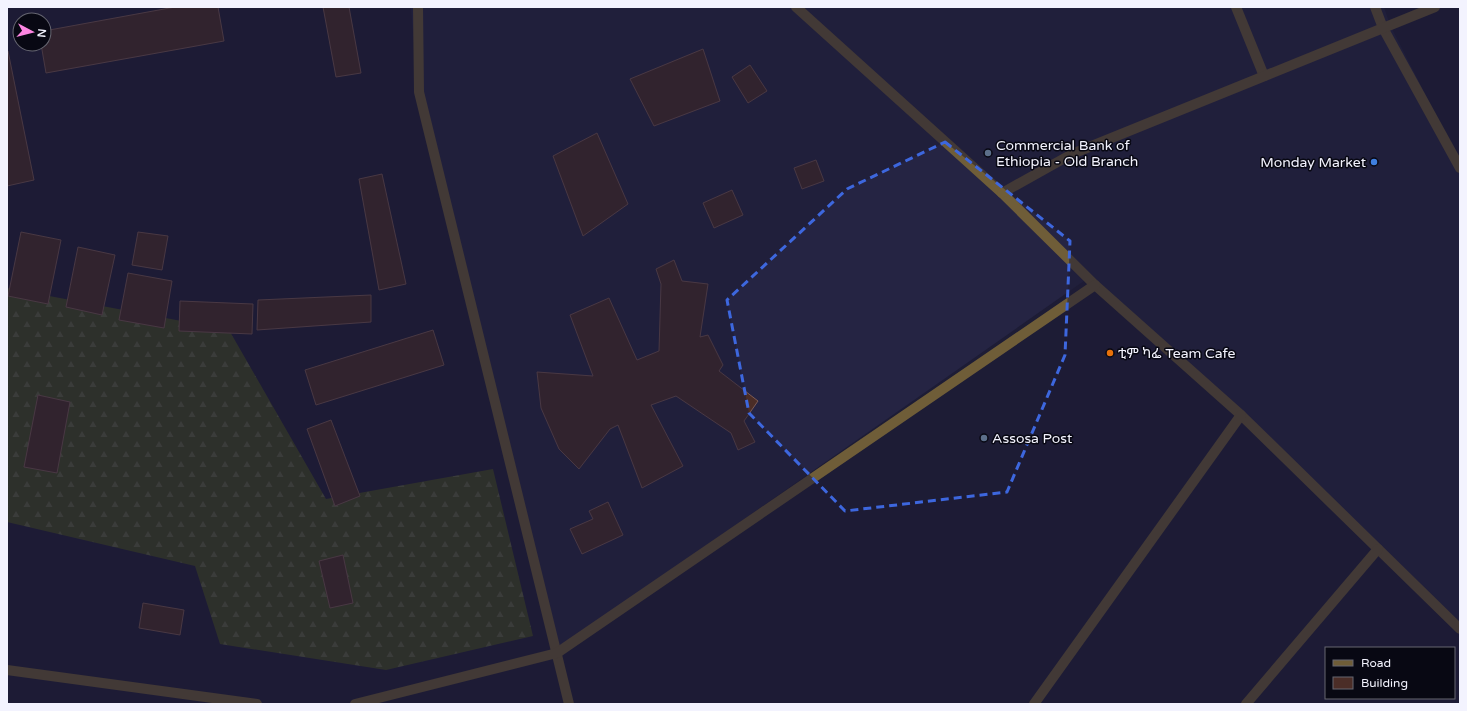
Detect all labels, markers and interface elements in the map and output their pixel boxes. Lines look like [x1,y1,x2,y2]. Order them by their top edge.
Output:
north arrow [12,12,52,52]
text: N [34,28,48,38]
place label: Commercial Bank of Ethiopia - Old Branch [996,137,1138,170]
marker: Commercial Bank of Ethiopia - Old Branch [983,148,993,158]
place label: Monday Market [1260,154,1367,171]
marker: Monday Market [1369,157,1379,167]
place label: ቲም ካፌ Team Cafe [1118,345,1235,362]
marker: ቲም ካፌ Team Cafe [1105,348,1115,358]
place label: Assosa Post [992,430,1073,447]
marker: Assosa Post [979,433,989,443]
legend [1325,647,1455,699]
text: Road [1361,656,1391,670]
text: Building [1361,676,1408,690]

